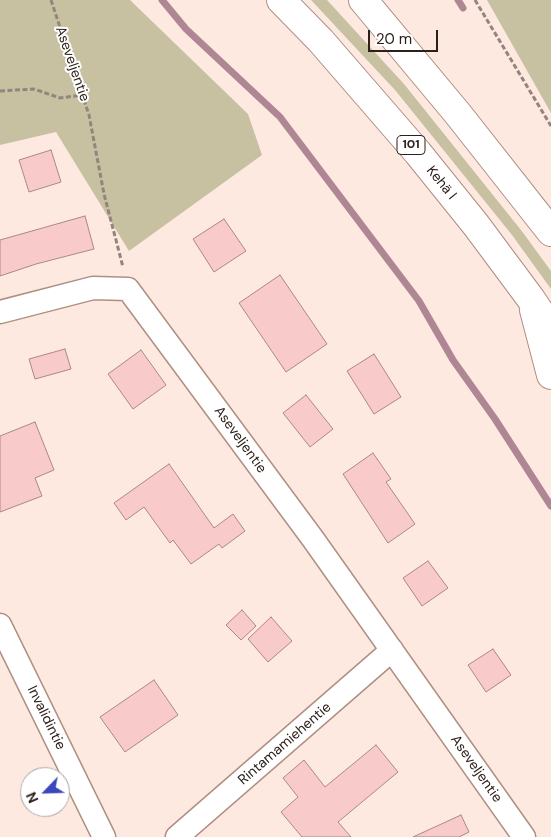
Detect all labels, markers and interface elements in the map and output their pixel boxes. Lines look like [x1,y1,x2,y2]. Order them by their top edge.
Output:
scale bar [371,20,441,52]
street label: Aseveljentie [51,24,93,104]
text: 20 m [376,29,412,49]
road number: 101 [397,136,425,154]
street label: Kehä I [422,163,460,203]
street label: Aseveljentie [210,403,270,477]
street label: Invalidintie [23,683,69,753]
street label: Rintamamiehentie [235,699,335,789]
street label: Aseveljentie [447,732,505,806]
north arrow [20,767,70,817]
text: N [22,789,43,806]

